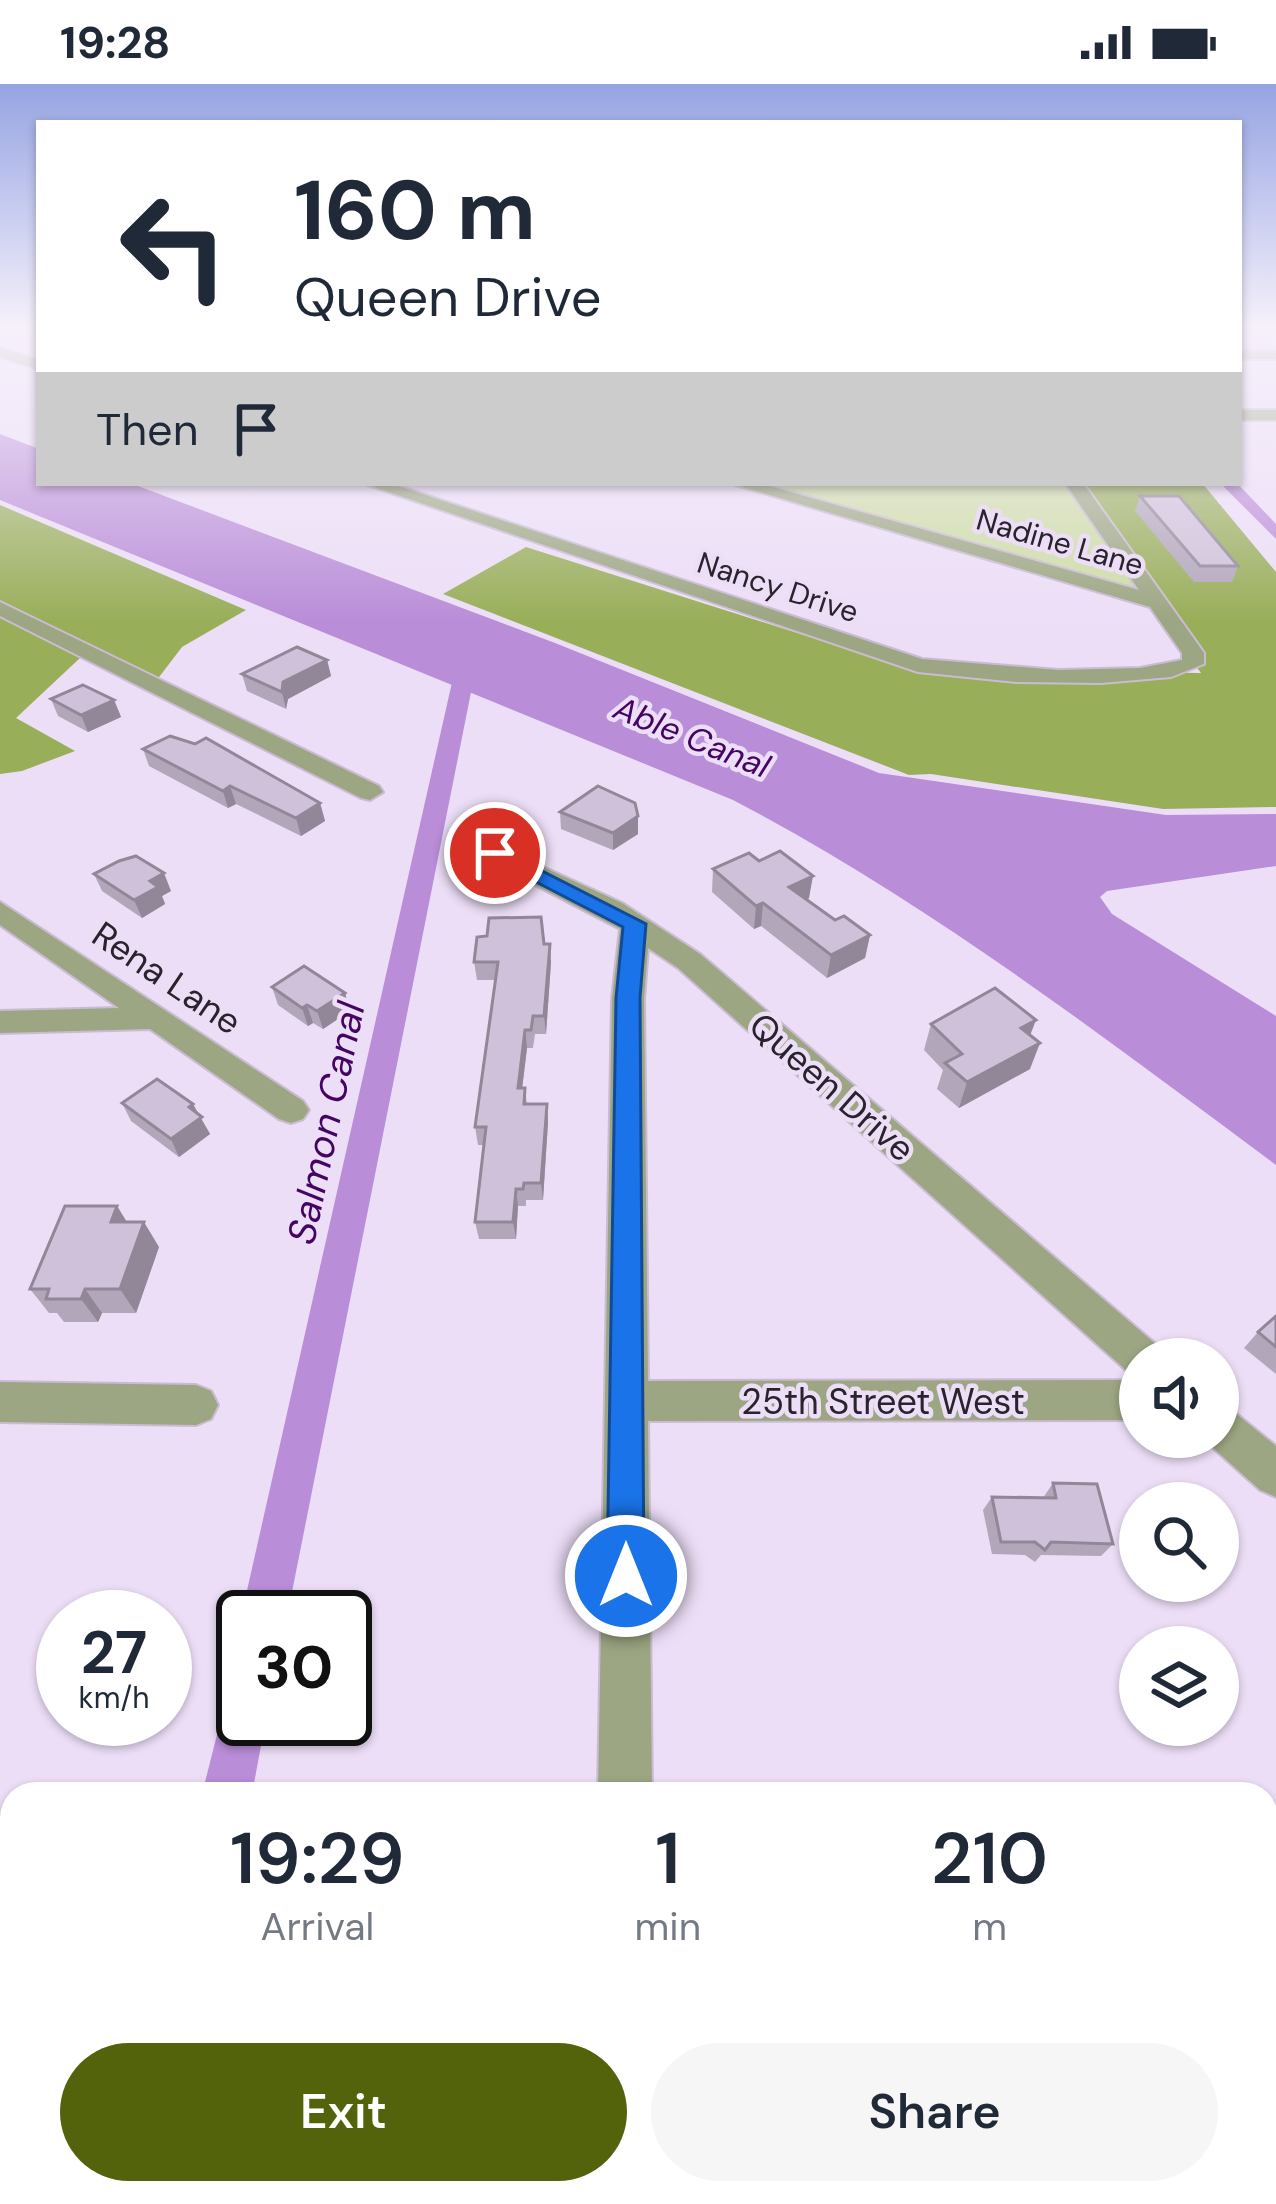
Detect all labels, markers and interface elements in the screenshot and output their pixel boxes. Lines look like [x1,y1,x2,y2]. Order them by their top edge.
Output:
text: 19:28 [60,13,171,72]
text: 160 m [294,156,536,265]
icon: left [96,168,252,324]
text: Queen Drive [294,262,601,333]
icon: arrive [223,396,289,462]
text: Then [96,400,199,459]
street label: Nadine Lane [972,500,1148,584]
street label: Nancy Drive [692,543,864,631]
water label: Able Canal [607,686,777,788]
pin [444,802,546,904]
icon: arrive [462,820,528,886]
street label: Rena Lane [83,911,251,1045]
water label: Salmon Canal [275,996,377,1249]
street label: Queen Drive [739,1002,925,1172]
map controls [1119,1338,1239,1746]
button: sound [1119,1338,1239,1458]
street label: 25th Street West [741,1378,1025,1425]
button: search [1119,1482,1239,1602]
position arrow [563,1513,689,1639]
speed limit sign: 30 [216,1590,372,1746]
text: 27 [81,1613,147,1692]
button: layers [1119,1626,1239,1746]
text: km/h [79,1678,149,1717]
text: 19:29 [230,1812,405,1905]
text: 1 [655,1812,680,1905]
text: 210 [931,1812,1048,1905]
text: Arrival [260,1901,374,1952]
text: min [635,1901,701,1952]
text: m [972,1901,1007,1952]
button: Exit [60,2043,627,2181]
button: Share [651,2043,1218,2181]

